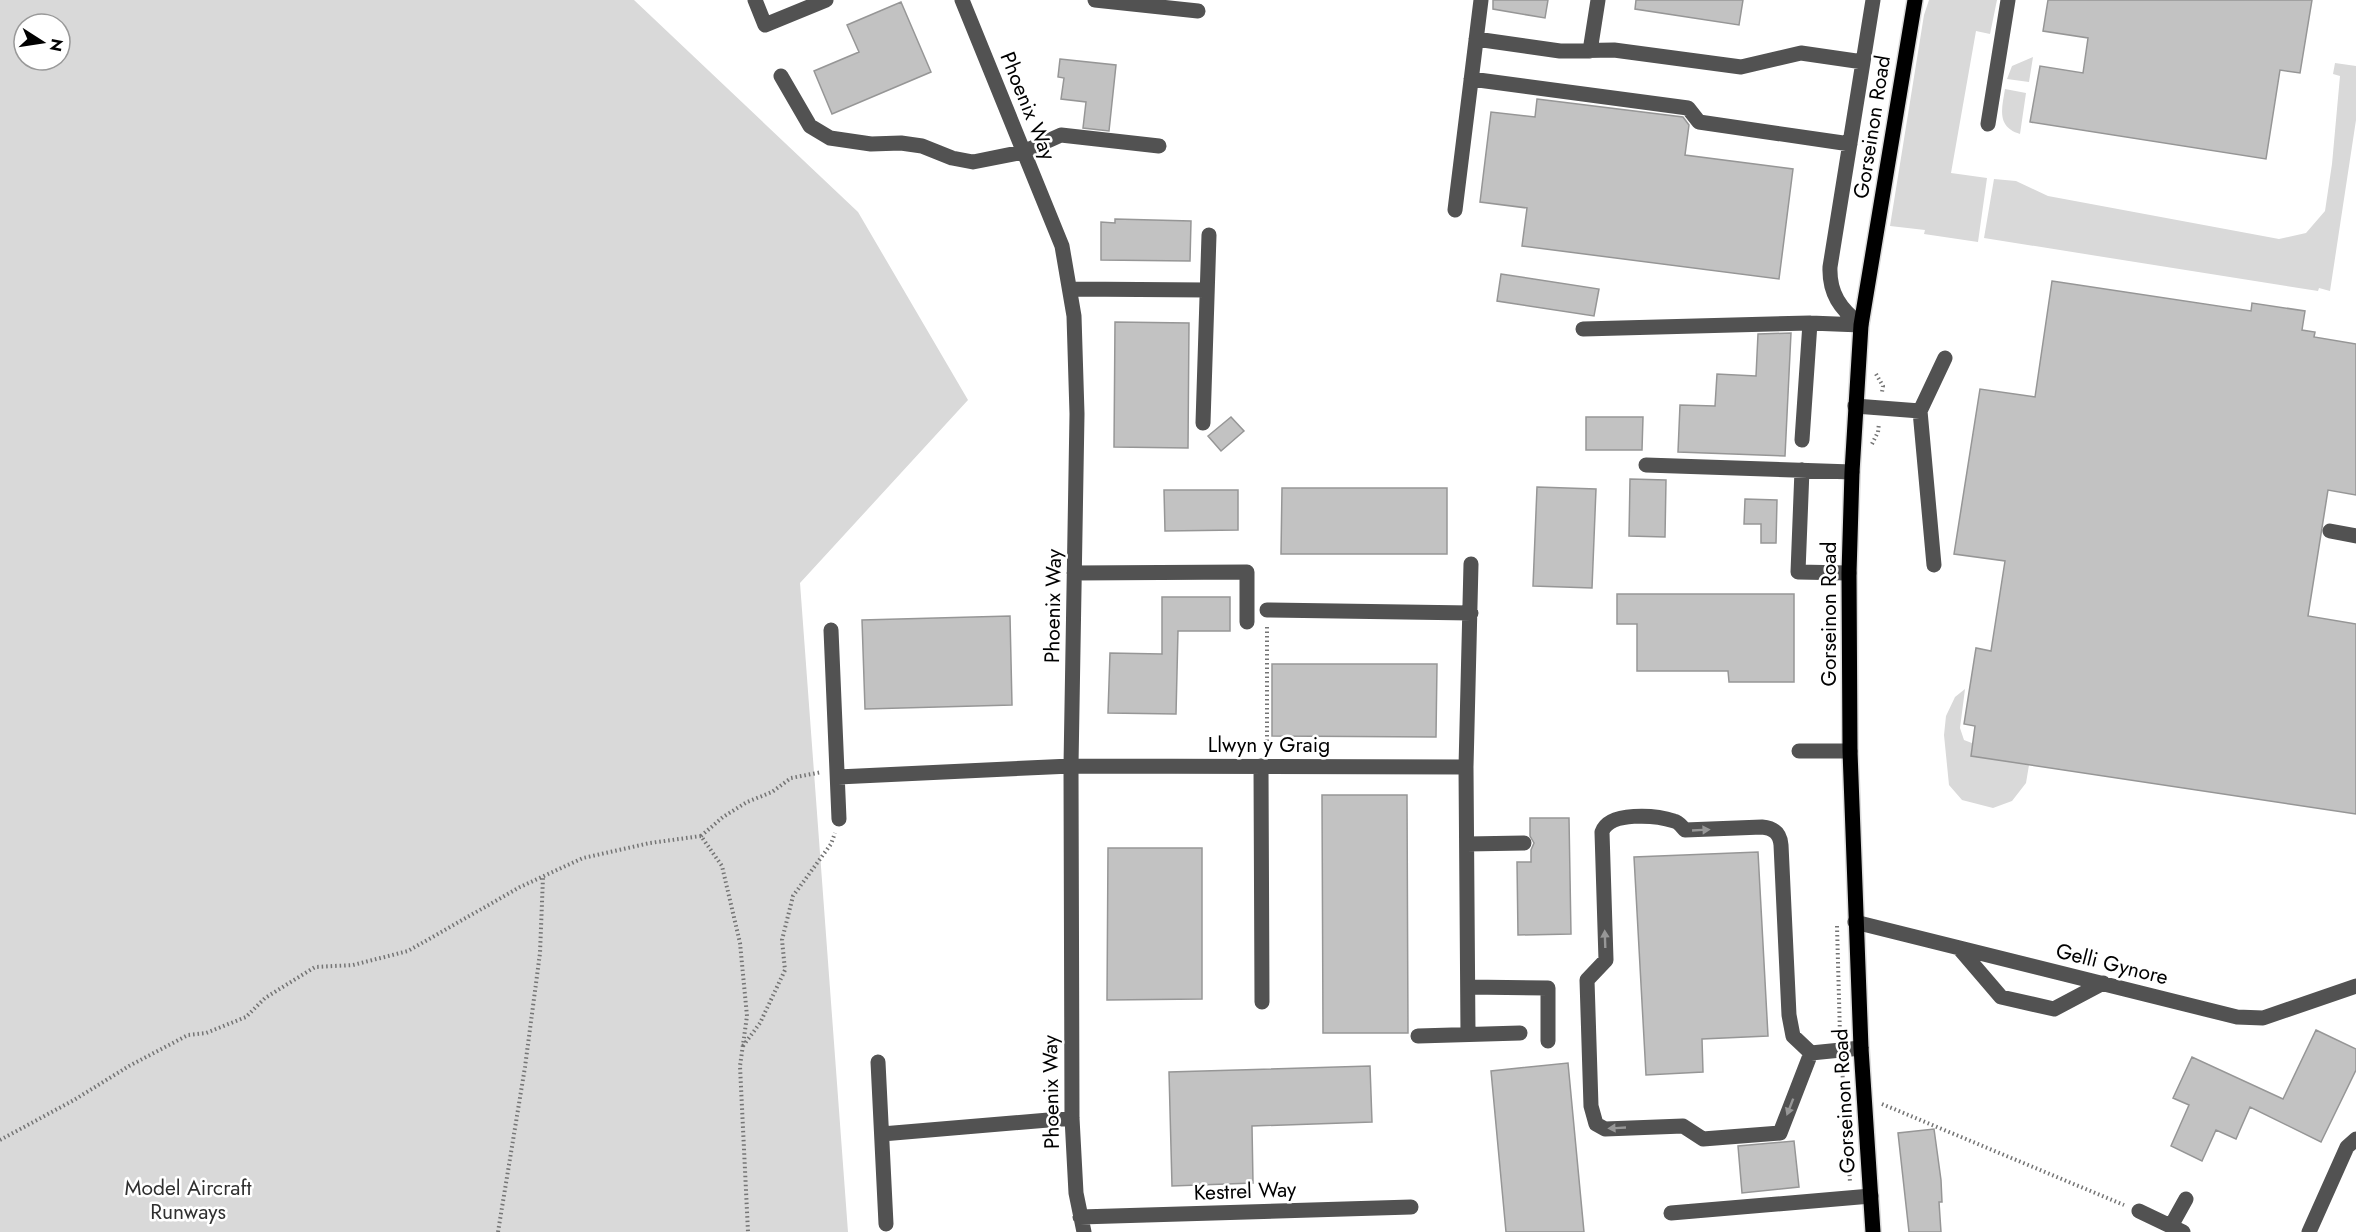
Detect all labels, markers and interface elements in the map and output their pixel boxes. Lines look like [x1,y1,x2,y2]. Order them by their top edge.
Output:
north arrow [12,12,72,72]
text: N [44,36,69,54]
street label: Phoenix Way [993,47,1064,165]
street label: Gorseinon Road [1846,53,1898,201]
street label: Gorseinon Road [1814,542,1844,686]
street label: Phoenix Way [1037,548,1069,663]
street label: Llwyn y Graig [1208,730,1330,760]
one-way arrow [1691,825,1710,834]
one-way arrow [1601,930,1610,949]
street label: Gelli Gynore [2053,936,2171,992]
street label: Gorseinon Road [1825,1028,1863,1174]
street label: Phoenix Way [1035,1034,1067,1149]
one-way arrow [1785,1099,1795,1117]
one-way arrow [1608,1124,1627,1133]
park label: Model Aircraft Runways [125,1173,252,1227]
street label: Kestrel Way [1193,1174,1297,1208]

